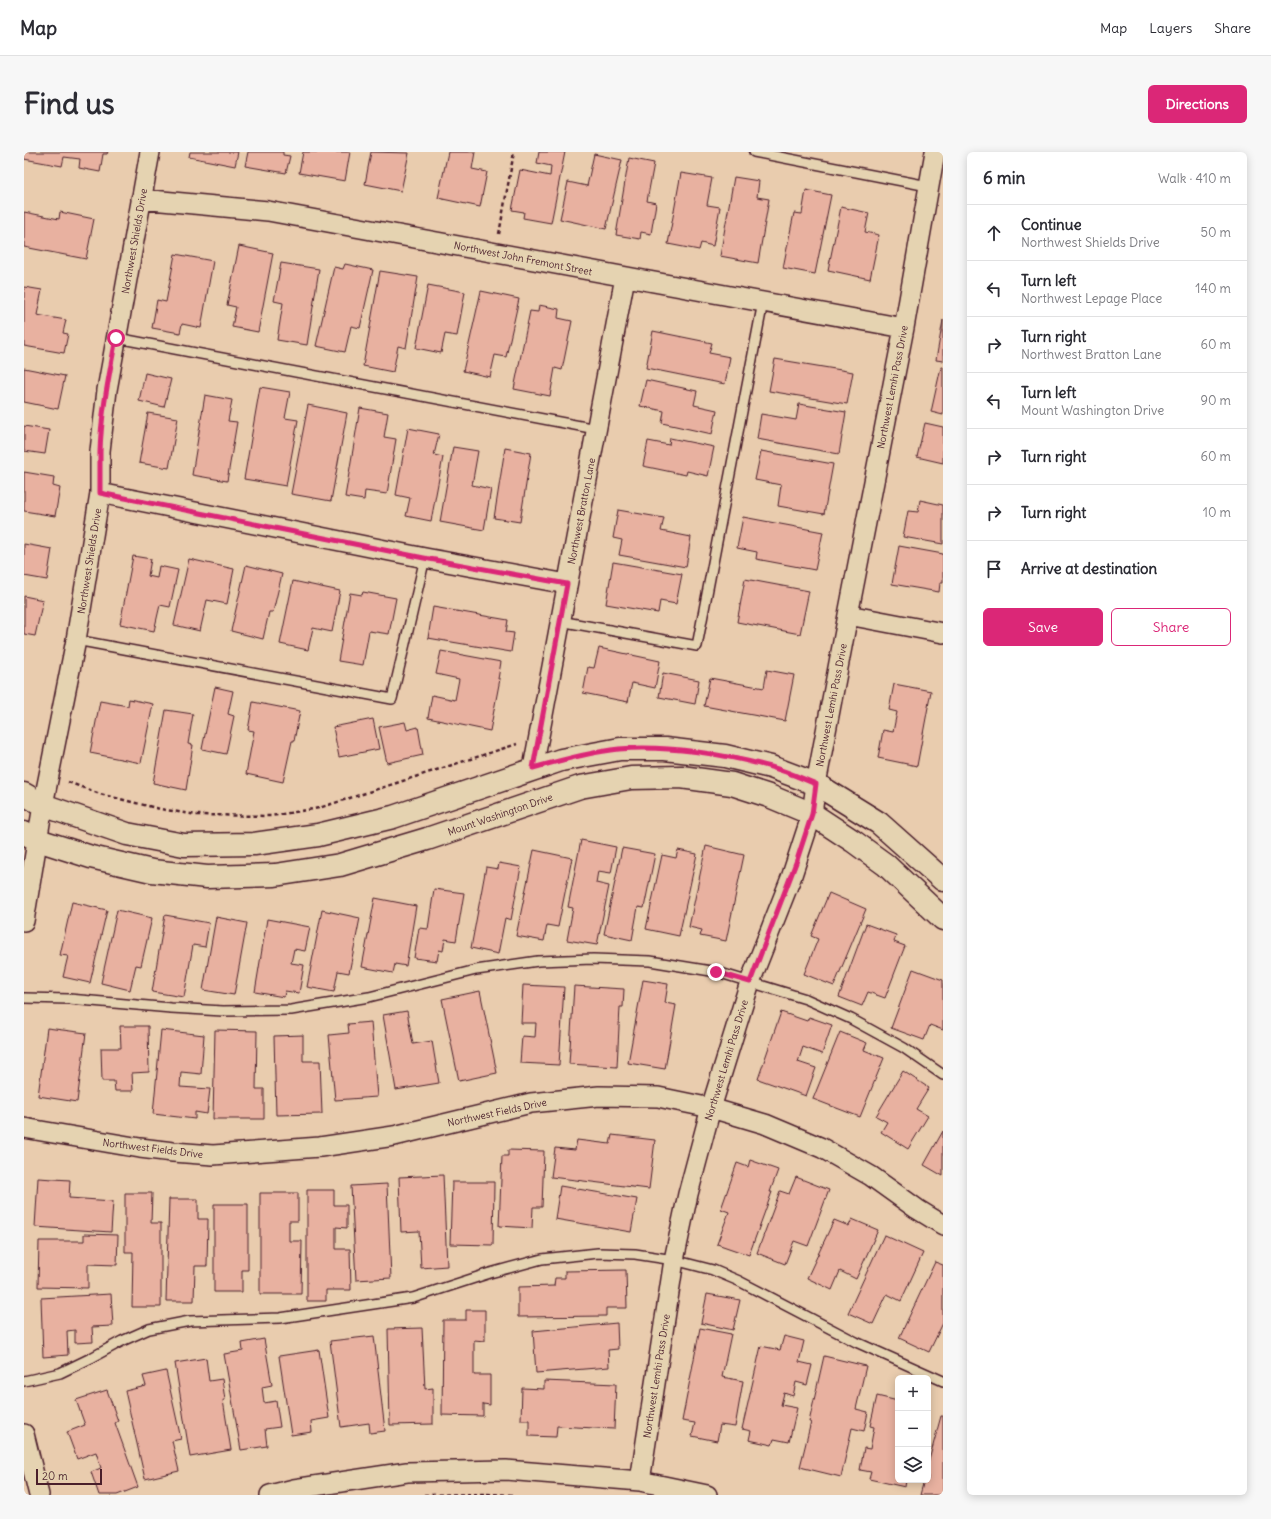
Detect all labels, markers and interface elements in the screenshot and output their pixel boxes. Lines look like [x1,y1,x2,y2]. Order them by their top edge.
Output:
text: Map [20,16,57,40]
text: Map [1100,19,1127,37]
text: Layers [1149,19,1192,37]
text: Share [1214,19,1251,37]
button: Directions [1148,85,1247,123]
text: Find us [24,86,115,122]
text: 6 min [983,167,1025,189]
text: Walk · 410 m [1158,170,1231,187]
street label: Northwest Shields Drive [119,187,150,295]
text: Continue [1021,215,1082,234]
icon: ahead [983,222,1005,244]
text: 50 m [1200,224,1231,241]
text: Northwest Shields Drive [1021,234,1160,251]
street label: Northwest John Fremont Street [453,239,594,278]
text: Turn left [1021,271,1076,290]
icon: left [983,278,1005,300]
text: 140 m [1195,280,1231,297]
text: Northwest Lepage Place [1021,290,1162,307]
street label: Northwest Lemhi Pass Drive [874,324,911,450]
text: Turn right [1021,327,1086,346]
route start [107,329,125,347]
icon: right [983,334,1005,356]
text: 60 m [1200,336,1231,353]
text: Northwest Bratton Lane [1021,346,1162,363]
text: Turn left [1021,383,1076,402]
icon: left [983,390,1005,412]
text: 90 m [1200,392,1231,409]
text: Mount Washington Drive [1021,402,1164,419]
icon: right [983,446,1005,468]
text: Turn right [1021,447,1086,466]
text: 60 m [1200,448,1231,465]
street label: Northwest Bratton Lane [565,457,598,565]
icon: right [983,502,1005,524]
text: Turn right [1021,503,1086,522]
text: 10 m [1203,504,1231,521]
street label: Northwest Shields Drive [75,507,104,615]
icon: arrive [983,558,1005,580]
text: Arrive at destination [1021,559,1157,578]
button: Save [983,608,1103,646]
button: Share [1111,608,1231,646]
street label: Northwest Lemhi Pass Drive [813,642,850,768]
street label: Mount Washington Drive [446,790,554,839]
route end [707,963,725,981]
street label: Northwest Lemhi Pass Drive [702,998,751,1122]
street label: Northwest Fields Drive [446,1096,548,1129]
street label: Northwest Fields Drive [102,1136,204,1161]
street label: Northwest Lemhi Pass Drive [640,1313,673,1439]
map controls [895,1375,931,1483]
button: + [895,1375,931,1411]
button: − [895,1411,931,1447]
button: layers [895,1447,931,1483]
scale bar [36,1467,102,1486]
text: 20 m [42,1469,68,1483]

